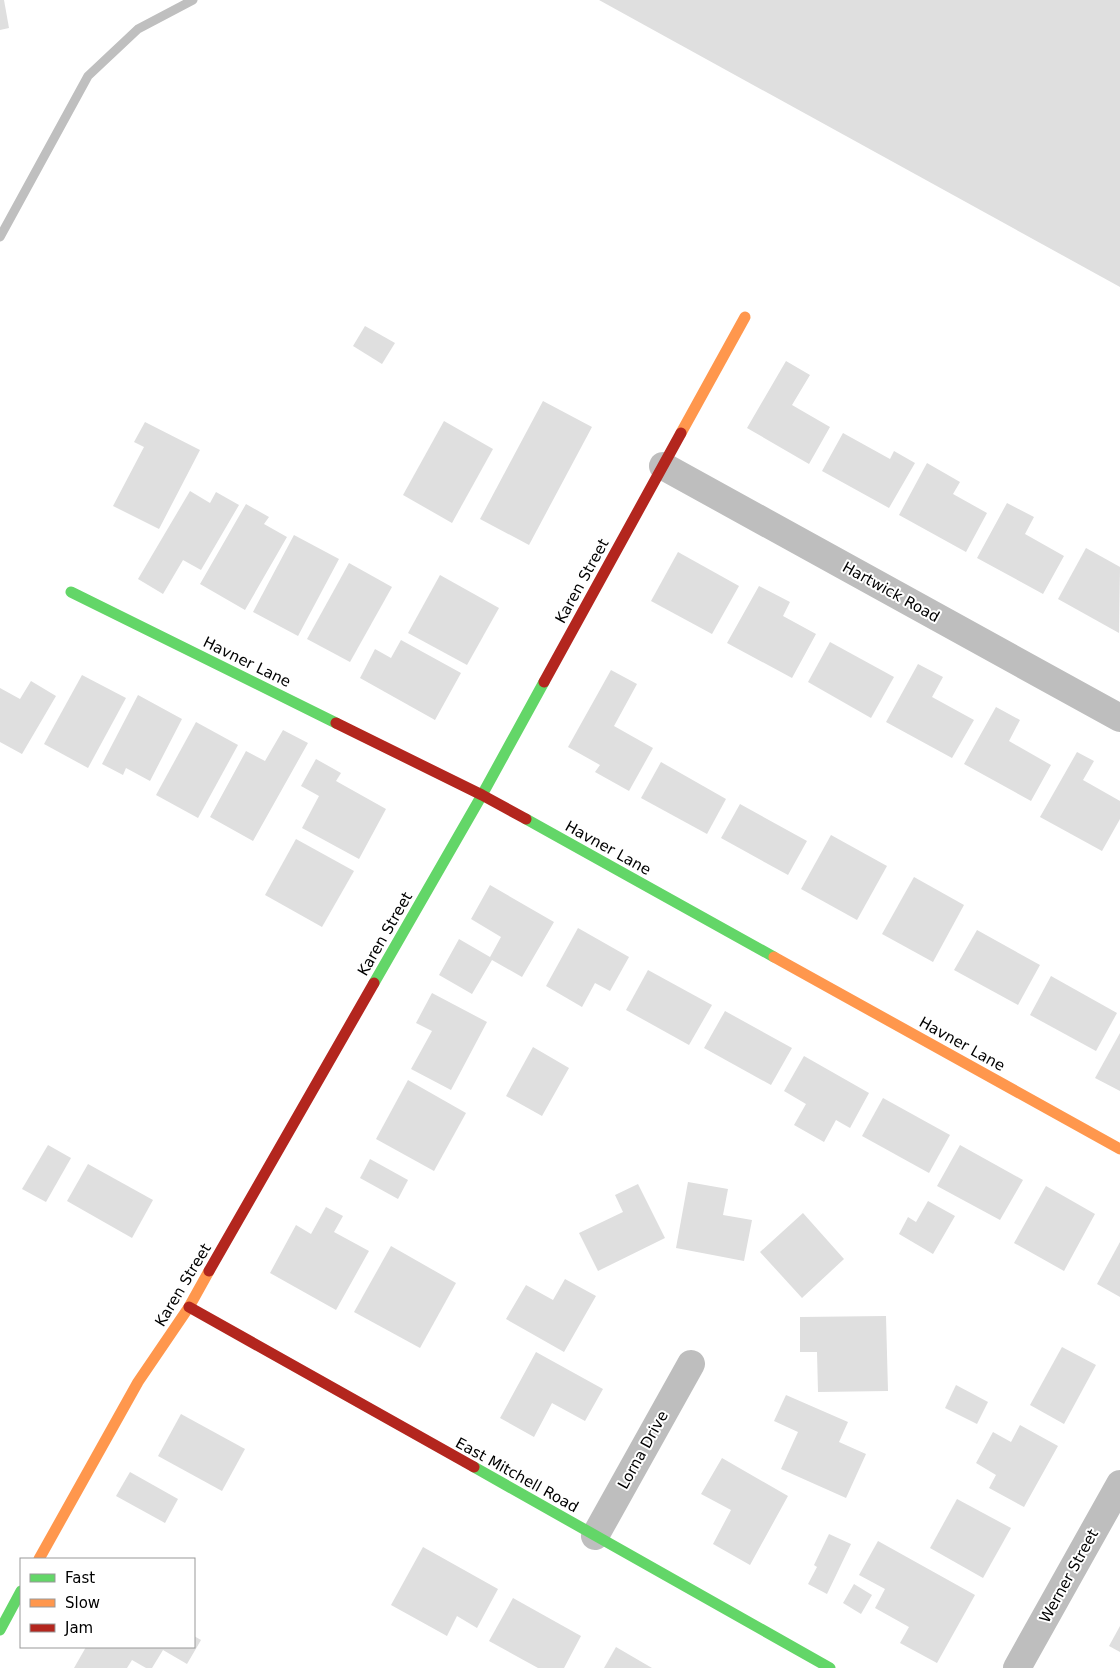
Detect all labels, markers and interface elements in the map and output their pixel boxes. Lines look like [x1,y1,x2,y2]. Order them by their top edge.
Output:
street label: Karen Street [551,536,613,626]
street label: Hartwick Road [839,558,943,626]
street label: Havner Lane [200,633,294,691]
street label: Havner Lane [562,817,654,879]
street label: Karen Street [354,889,416,979]
street label: Havner Lane [916,1013,1008,1075]
street label: Karen Street [151,1240,215,1330]
street label: Lorna Drive [614,1408,672,1492]
street label: East Mitchell Road [452,1434,582,1516]
street label: Werner Street [1036,1526,1102,1626]
legend [20,1558,195,1648]
text: Fast [65,1569,95,1587]
text: Slow [65,1594,100,1612]
text: Jam [64,1619,93,1637]

